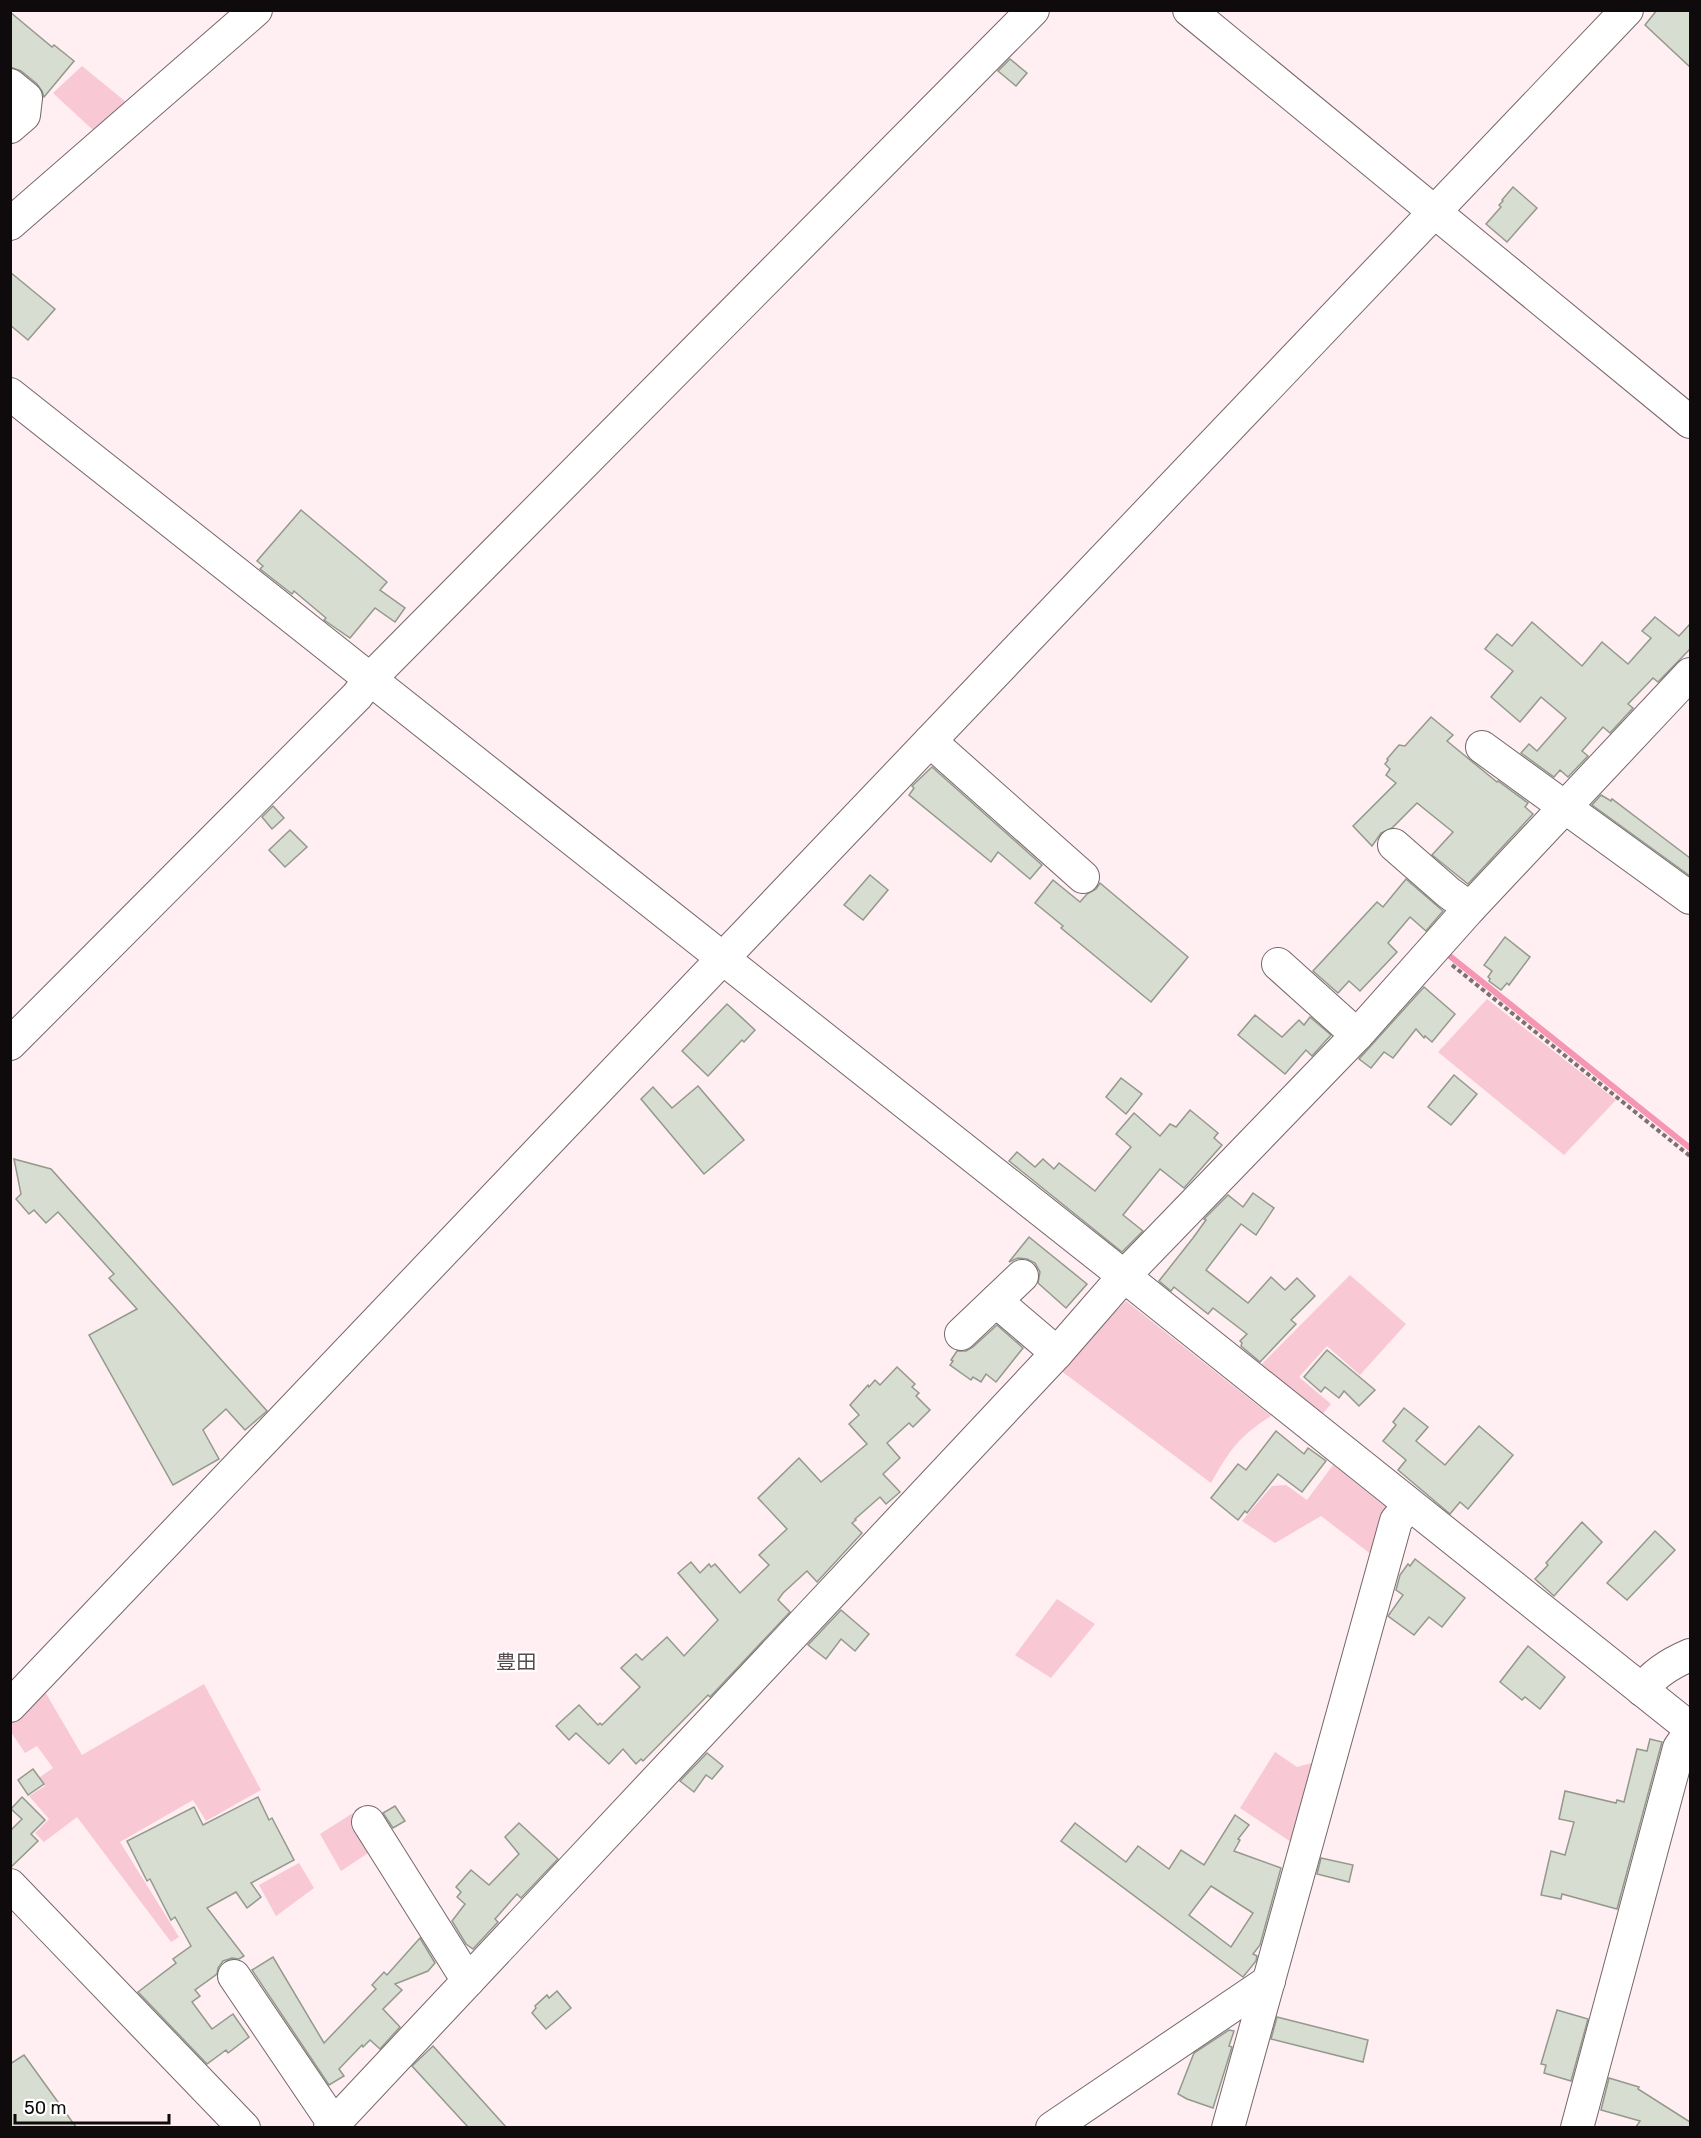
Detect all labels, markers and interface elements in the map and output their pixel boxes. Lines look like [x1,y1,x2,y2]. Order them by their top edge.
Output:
district label: 豊田 [496,1650,536,1674]
scale bar [15,2087,170,2125]
text: 50 m [24,2097,67,2119]

